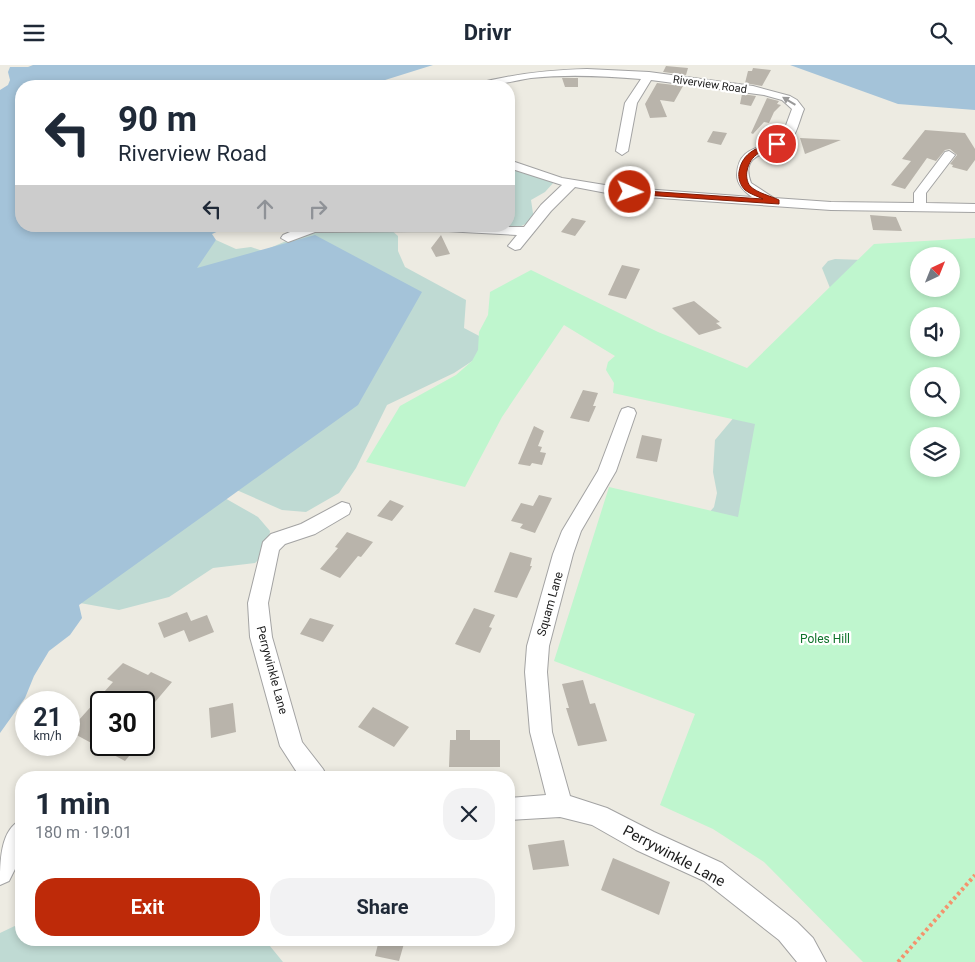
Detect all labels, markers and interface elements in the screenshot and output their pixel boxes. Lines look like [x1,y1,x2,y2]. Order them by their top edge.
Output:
icon: menu [20,19,48,47]
icon: search [927,19,955,47]
text: Drivr [464,20,511,45]
street label: Riverview Road [672,73,748,96]
one-way arrow [782,96,795,105]
text: 90 m [118,99,197,140]
icon: left [35,100,100,165]
pin [756,123,798,165]
icon: arrive [763,130,791,158]
text: Riverview Road [118,141,267,166]
position arrow [603,165,655,217]
icon: left [198,195,226,223]
icon: ahead [251,195,279,223]
icon: right [304,195,332,223]
north arrow [910,247,960,297]
map controls [910,247,960,477]
button: sound [910,307,960,357]
button: search [910,367,960,417]
button: layers [910,427,960,477]
street label: Squam Lane [534,570,566,638]
street label: Perrywinkle Lane [254,624,290,716]
park label: Poles Hill [800,632,850,646]
speed limit sign: 30 [90,691,155,756]
text: 21 [33,703,62,732]
text: km/h [33,729,62,743]
text: 1 min [35,786,110,821]
button: close [443,788,495,840]
street label: Perrywinkle Lane [620,821,728,891]
text: 180 m · 19:01 [35,823,132,842]
button: Exit [35,878,260,936]
button: Share [270,878,495,936]

